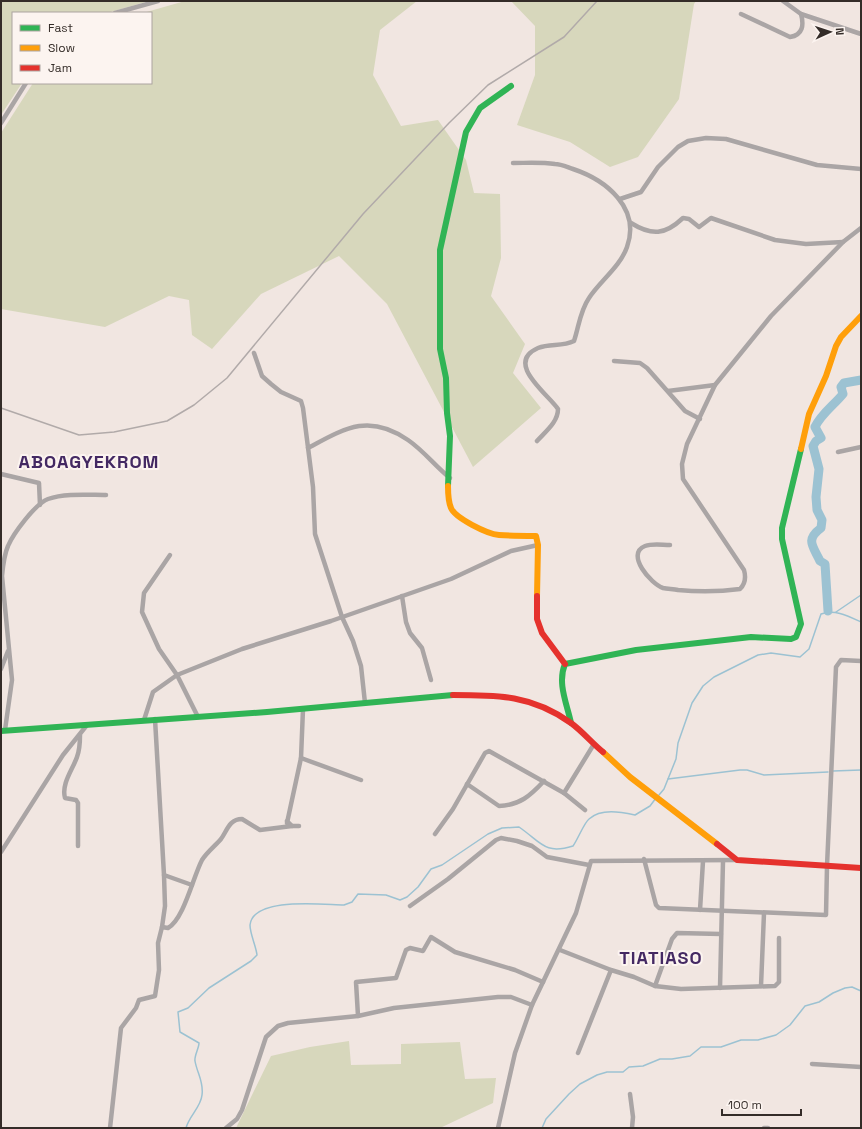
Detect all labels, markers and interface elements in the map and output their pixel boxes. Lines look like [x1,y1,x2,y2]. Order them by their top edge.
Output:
legend [12,12,152,84]
north arrow [810,12,850,52]
text: Fast [48,20,73,36]
text: N [833,27,847,36]
text: Slow [48,40,75,56]
text: Jam [48,60,72,76]
district label: ABOAGYEKROM [19,450,159,473]
district label: TIATIASO [619,946,703,969]
scale bar [722,1091,801,1117]
text: 100 m [728,1097,762,1113]

